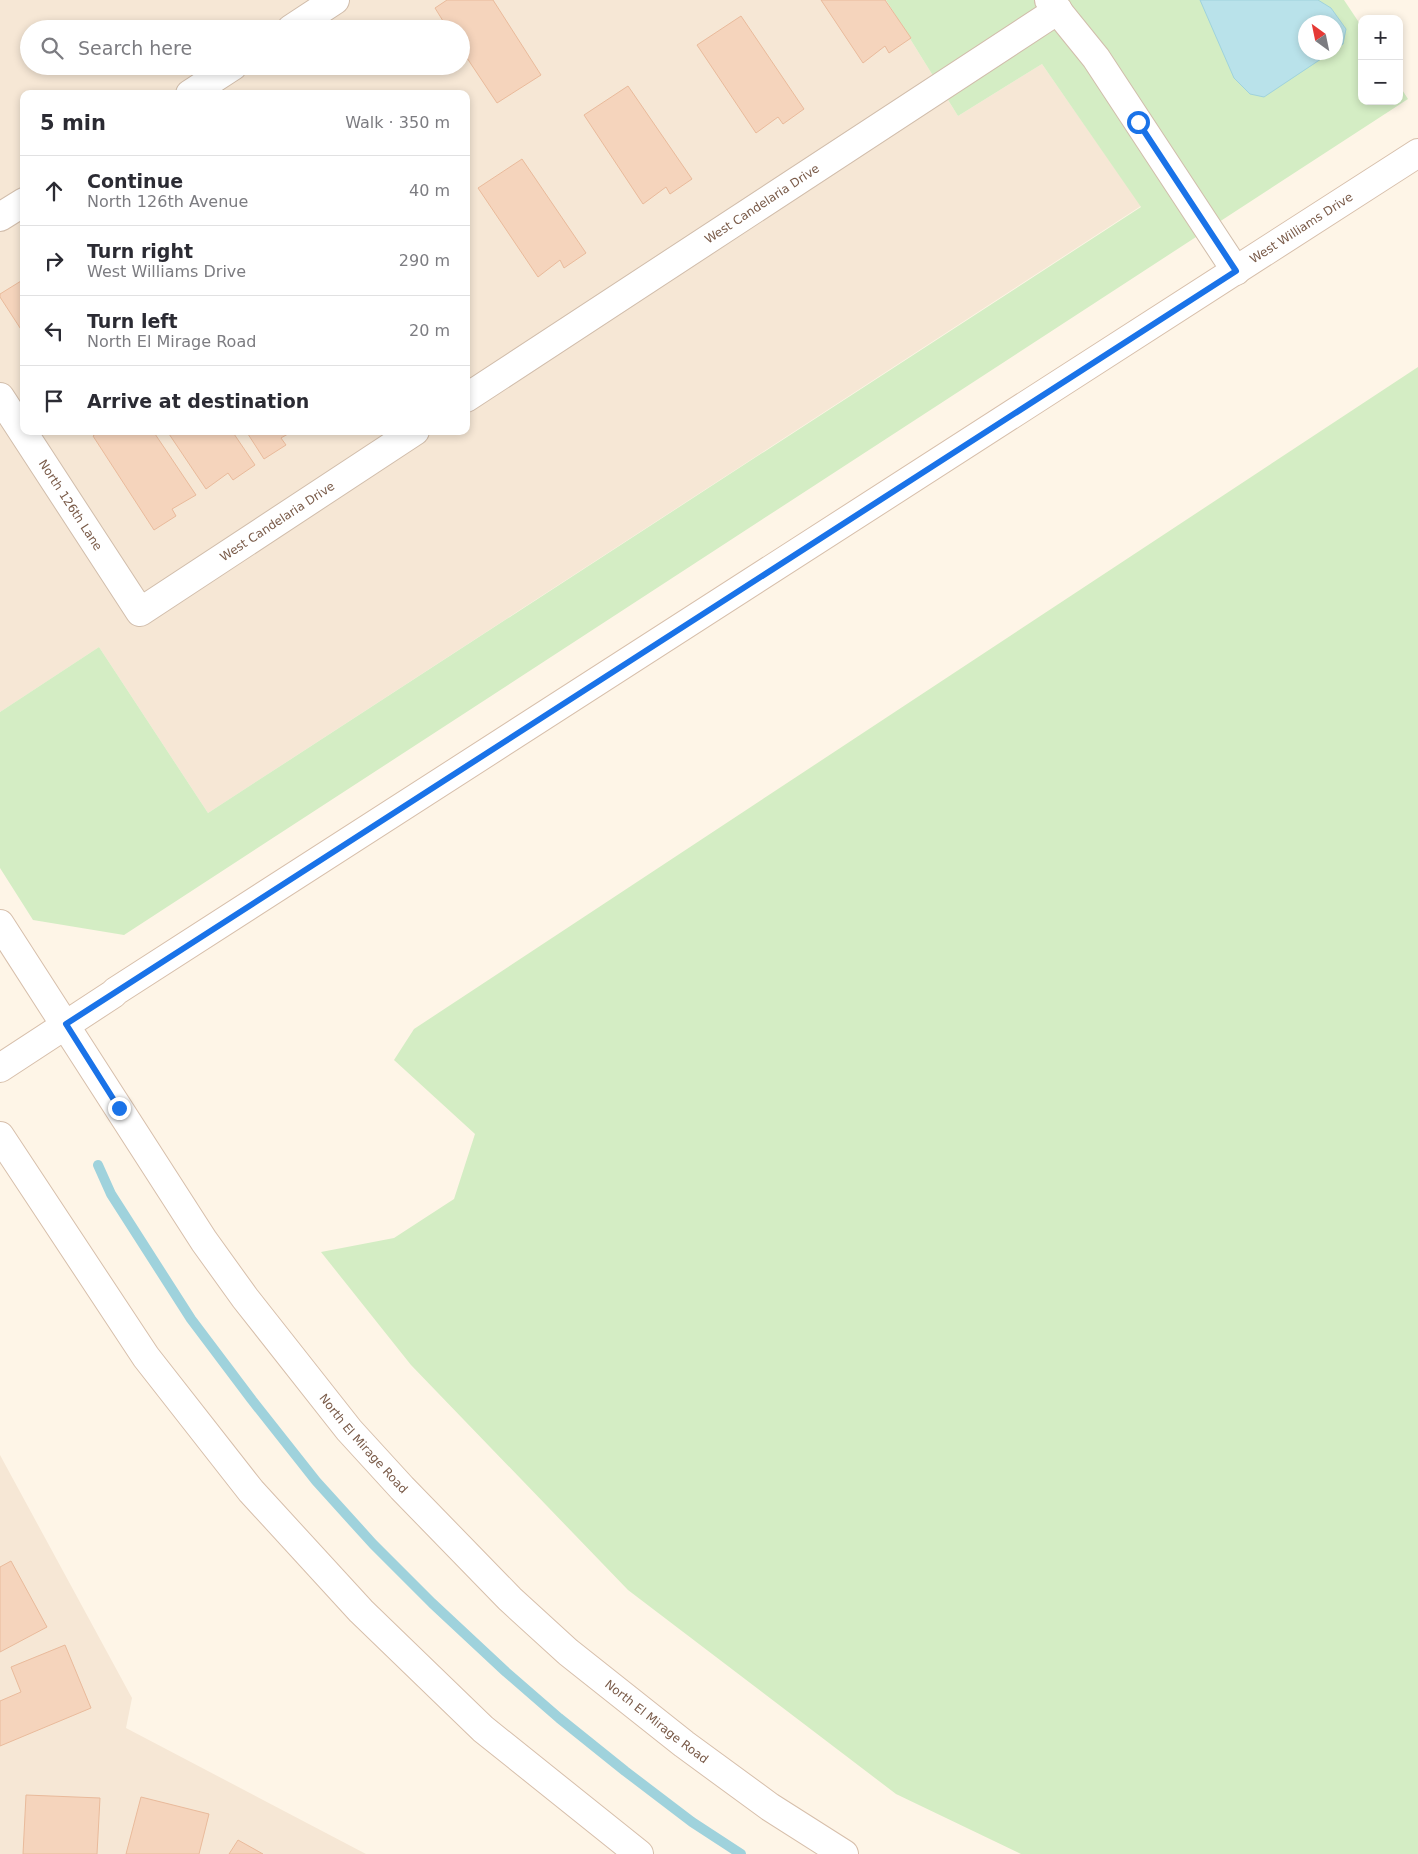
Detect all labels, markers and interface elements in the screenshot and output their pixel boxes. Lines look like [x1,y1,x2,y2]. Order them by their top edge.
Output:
north arrow [1298,15,1343,60]
map controls [1358,15,1403,105]
button: + [1358,15,1403,60]
search box [20,20,470,75]
icon: search [38,34,66,62]
text: Search here [78,37,192,59]
button: − [1358,60,1403,105]
text: 5 min [40,111,106,135]
route start [1127,111,1150,134]
text: Walk · 350 m [345,113,450,132]
street label: West Candelaria Drive [702,161,822,247]
text: Continue [87,170,183,192]
icon: ahead [40,177,68,205]
text: 40 m [409,181,450,200]
street label: West Williams Drive [1247,190,1355,266]
text: North 126th Avenue [87,192,248,211]
text: Turn right [87,240,193,262]
icon: right [40,247,68,275]
text: 290 m [399,251,450,270]
text: West Williams Drive [87,262,246,281]
text: Turn left [87,310,178,332]
icon: left [40,317,68,345]
text: 20 m [409,321,450,340]
text: North El Mirage Road [87,332,256,351]
icon: arrive [40,387,68,415]
text: Arrive at destination [87,390,309,412]
street label: North 126th Lane [36,457,105,553]
street label: West Candelaria Drive [218,479,337,564]
route end [108,1097,131,1120]
street label: North El Mirage Road [316,1391,410,1496]
street label: North El Mirage Road [602,1677,711,1766]

